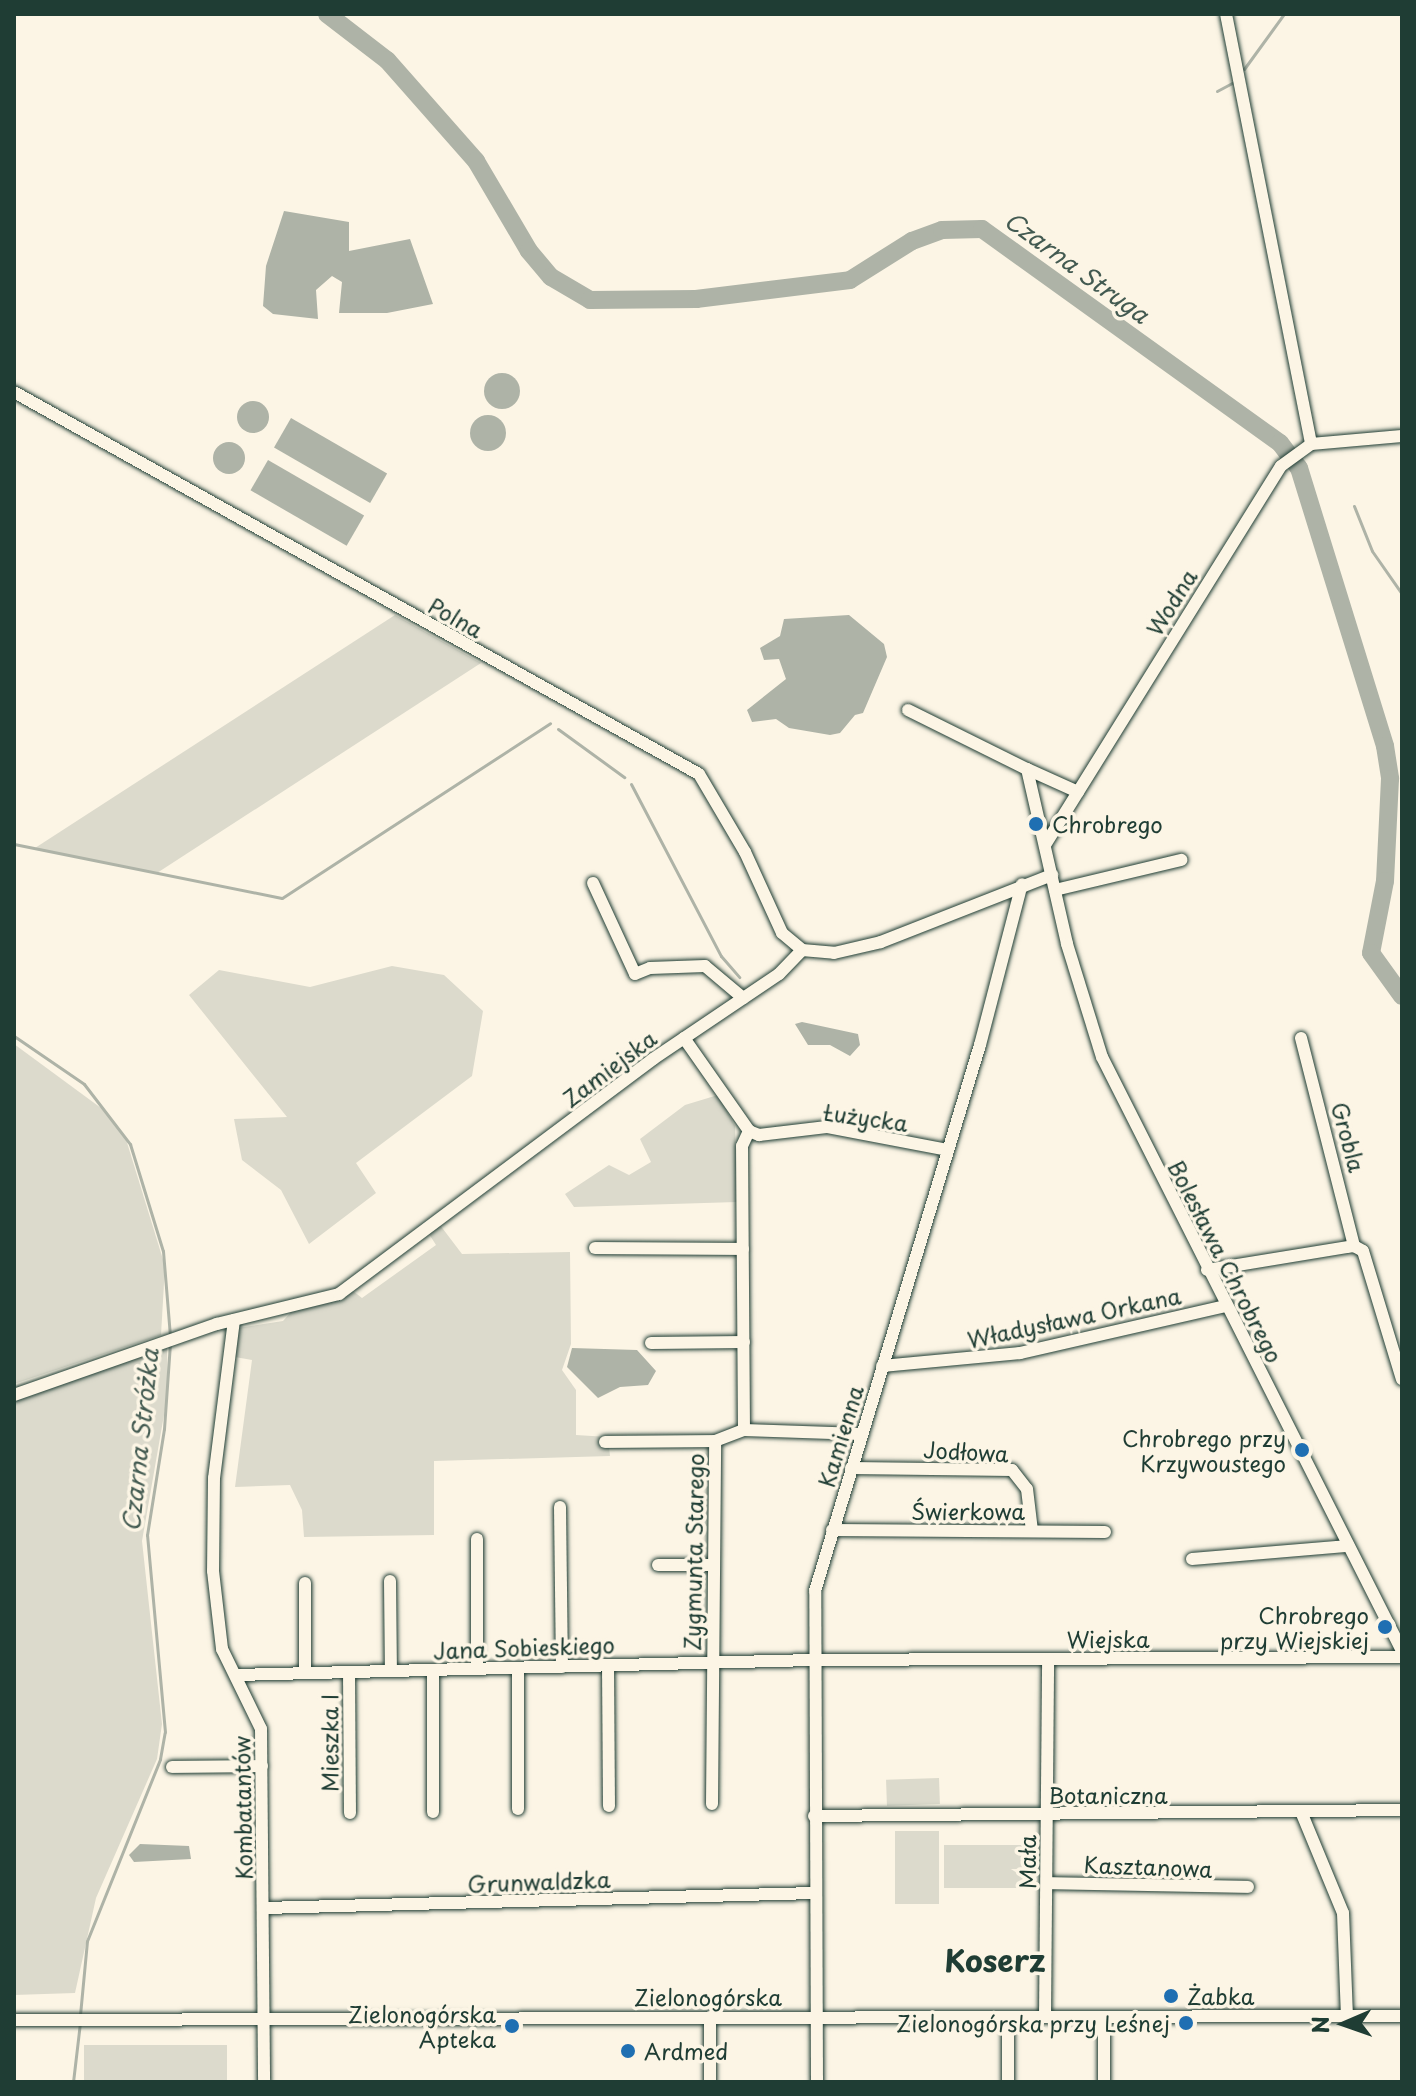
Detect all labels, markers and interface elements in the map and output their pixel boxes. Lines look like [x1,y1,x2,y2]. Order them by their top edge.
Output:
water label: Czarna Struga [1000,205,1154,329]
street label: Wodna [1140,564,1202,640]
street label: Polna [424,591,488,643]
place label: Chrobrego [1052,811,1163,837]
marker: Chrobrego [1027,815,1045,833]
street label: Zamiejska [557,1024,661,1112]
street label: Łużycka [822,1098,910,1136]
street label: Grobla [1327,1099,1371,1175]
street label: Bolesława Chrobrego [1164,1156,1288,1366]
street label: Władysława Orkana [964,1281,1184,1353]
water label: Czarna Stróżka [116,1347,164,1533]
street label: Kamienna [812,1382,868,1490]
place label: Chrobrego przy Krzywoustego [1121,1424,1286,1476]
street label: Jodłowa [923,1436,1009,1466]
marker: Chrobrego przy Krzywoustego [1293,1441,1311,1459]
street label: Zygmunta Starego [678,1453,708,1651]
street label: Świerkowa [911,1498,1025,1524]
place label: Chrobrego przy Wiejskiej [1221,1601,1369,1652]
marker: Chrobrego przy Wiejskiej [1376,1618,1394,1636]
street label: Wiejska [1066,1626,1150,1652]
street label: Jana Sobieskiego [433,1631,615,1663]
street label: Mieszka I [316,1693,342,1793]
street label: Kombatantów [228,1736,256,1880]
street label: Botaniczna [1048,1782,1168,1808]
street label: Mała [1014,1835,1040,1889]
street label: Kasztanowa [1083,1851,1213,1881]
street label: Grunwaldzka [467,1865,611,1897]
district label: Koserz [944,1942,1046,1978]
place label: Żabka [1187,1983,1255,2009]
street label: Zielonogórska [634,1984,782,2010]
north arrow [1304,1984,1384,2064]
marker: Żabka [1162,1987,1180,2005]
place label: Zielonogórska Apteka [348,2000,496,2052]
place label: Zielonogórska przy Leśnej [895,2010,1170,2036]
marker: Zielonogórska przy Leśnej [1177,2014,1195,2032]
text: N [1303,2016,1336,2034]
marker: Zielonogórska Apteka [503,2017,521,2035]
place label: Ardmed [644,2038,728,2064]
marker: Ardmed [619,2042,637,2060]

